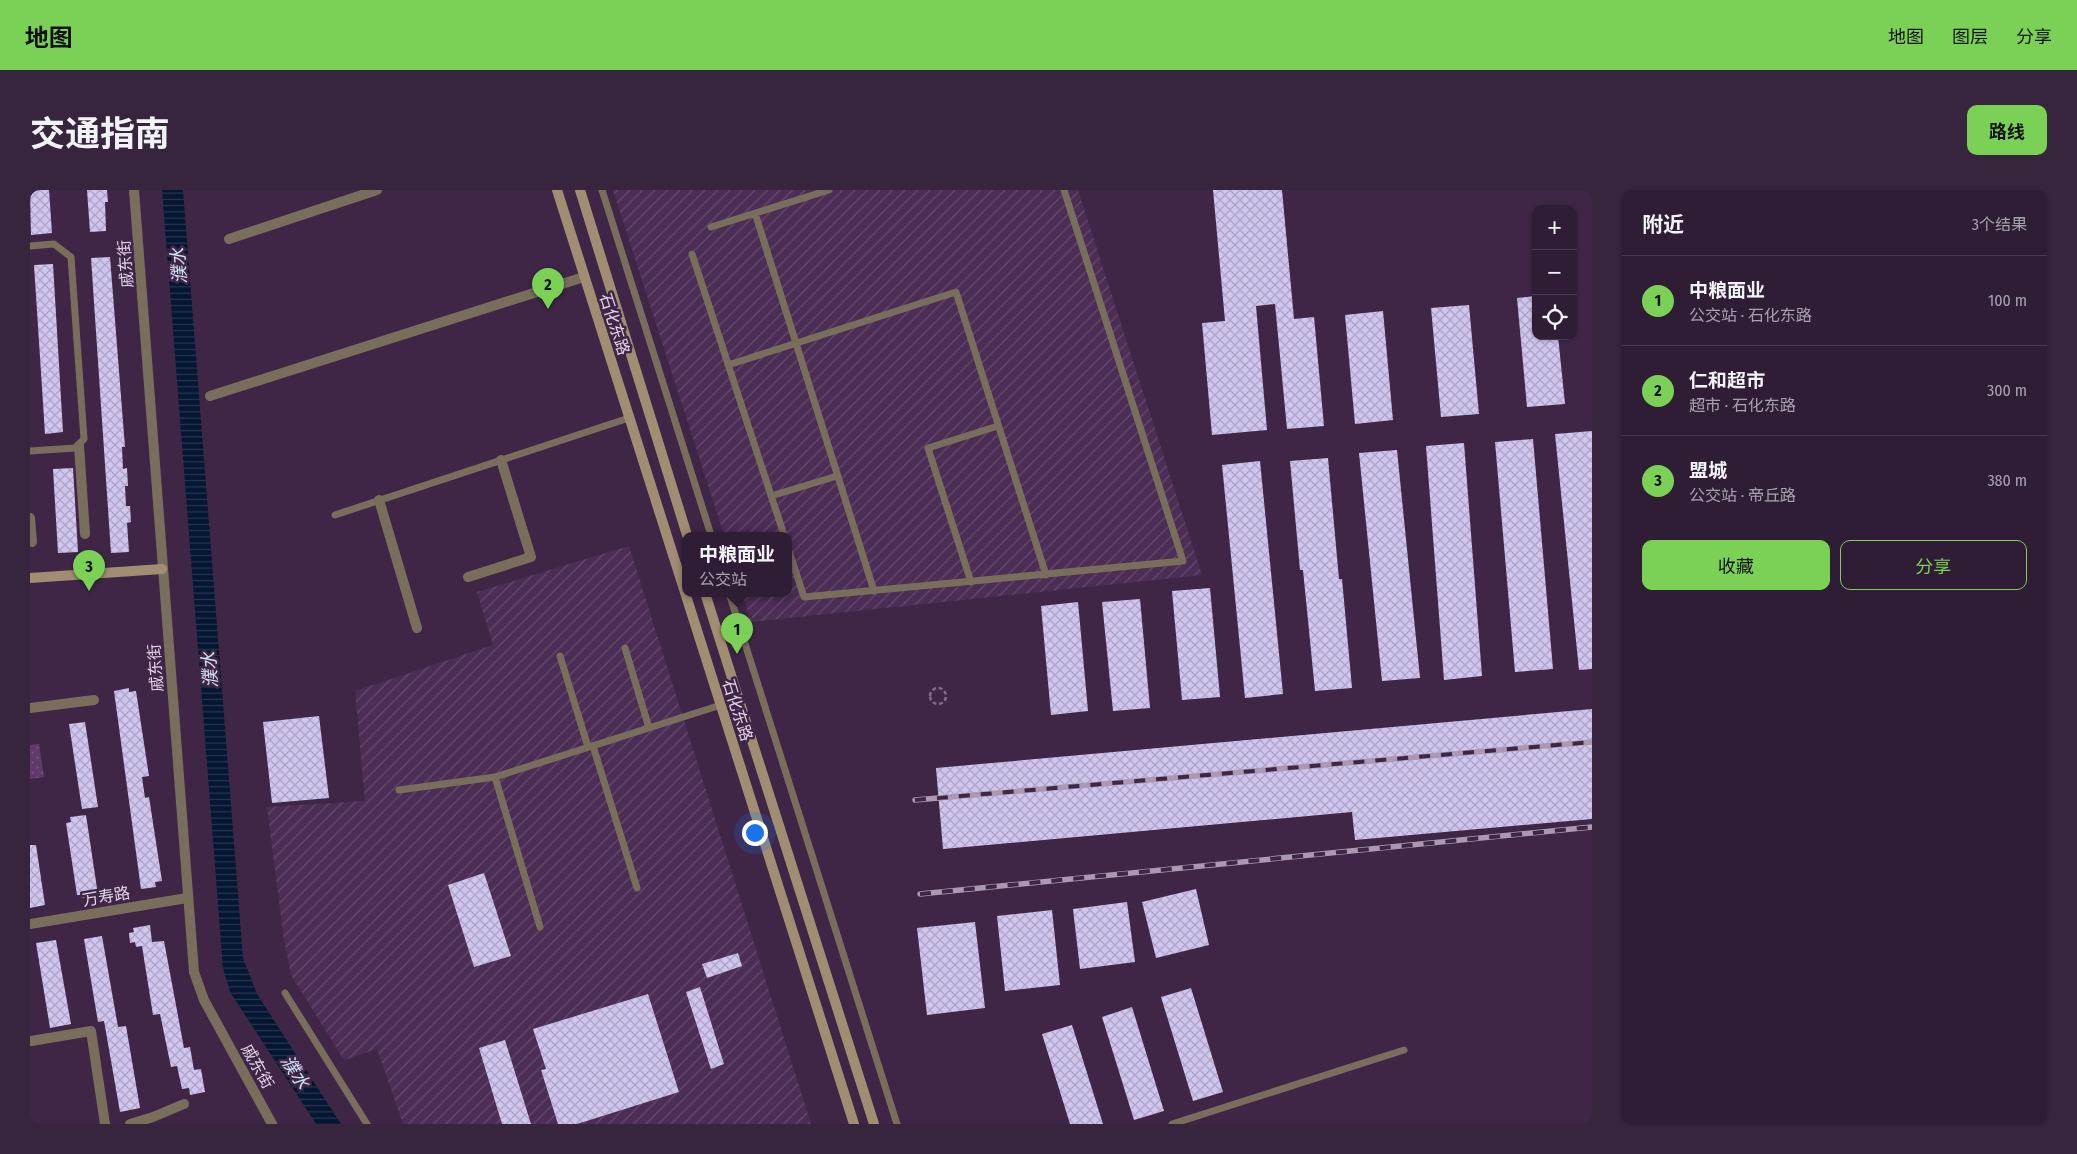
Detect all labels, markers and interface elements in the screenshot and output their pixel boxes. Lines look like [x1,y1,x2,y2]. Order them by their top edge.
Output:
text: 地图 [25,24,73,52]
text: 地图 [1888,26,1924,48]
text: 图层 [1952,26,1988,48]
text: 分享 [2016,26,2052,48]
button: 路线 [1967,105,2047,155]
text: 交通指南 [30,113,170,155]
map controls [1532,205,1577,340]
button: + [1532,205,1577,250]
text: 附近 [1642,212,1684,238]
text: 3个结果 [1972,215,2027,234]
street label: 戚东街 [114,239,137,289]
water label: 濮水 [167,246,191,285]
button: − [1532,250,1577,295]
pin: 2 [532,268,564,309]
text: 中粮面业 [1689,279,1765,302]
street label: 石化东路 [596,291,633,358]
text: 1 [1655,291,1661,310]
text: 100 m [1988,291,2027,310]
button: locate [1532,295,1577,340]
text: 公交站 · 石化东路 [1689,306,1812,325]
text: 仁和超市 [1689,369,1765,392]
text: 2 [1654,381,1662,400]
text: 300 m [1987,381,2027,400]
text: 超市 · 石化东路 [1689,396,1796,415]
text: 盟城 [1689,459,1727,482]
text: 3 [1654,471,1662,490]
text: 380 m [1987,471,2027,490]
text: 公交站 · 帝丘路 [1689,486,1796,505]
popup [682,532,792,597]
button: 收藏 [1642,540,1830,590]
button: 分享 [1840,540,2027,590]
text: 中粮面业 [699,543,775,566]
pin: 3 [73,550,105,591]
text: 公交站 [699,570,747,589]
pin: 1 [721,613,753,654]
street label: 戚东街 [144,643,167,693]
water label: 濮水 [198,650,222,689]
street label: 石化东路 [719,677,756,744]
your location [742,820,768,846]
street label: 万寿路 [81,883,131,910]
street label: 戚东街 [238,1041,278,1092]
water label: 濮水 [276,1051,315,1094]

